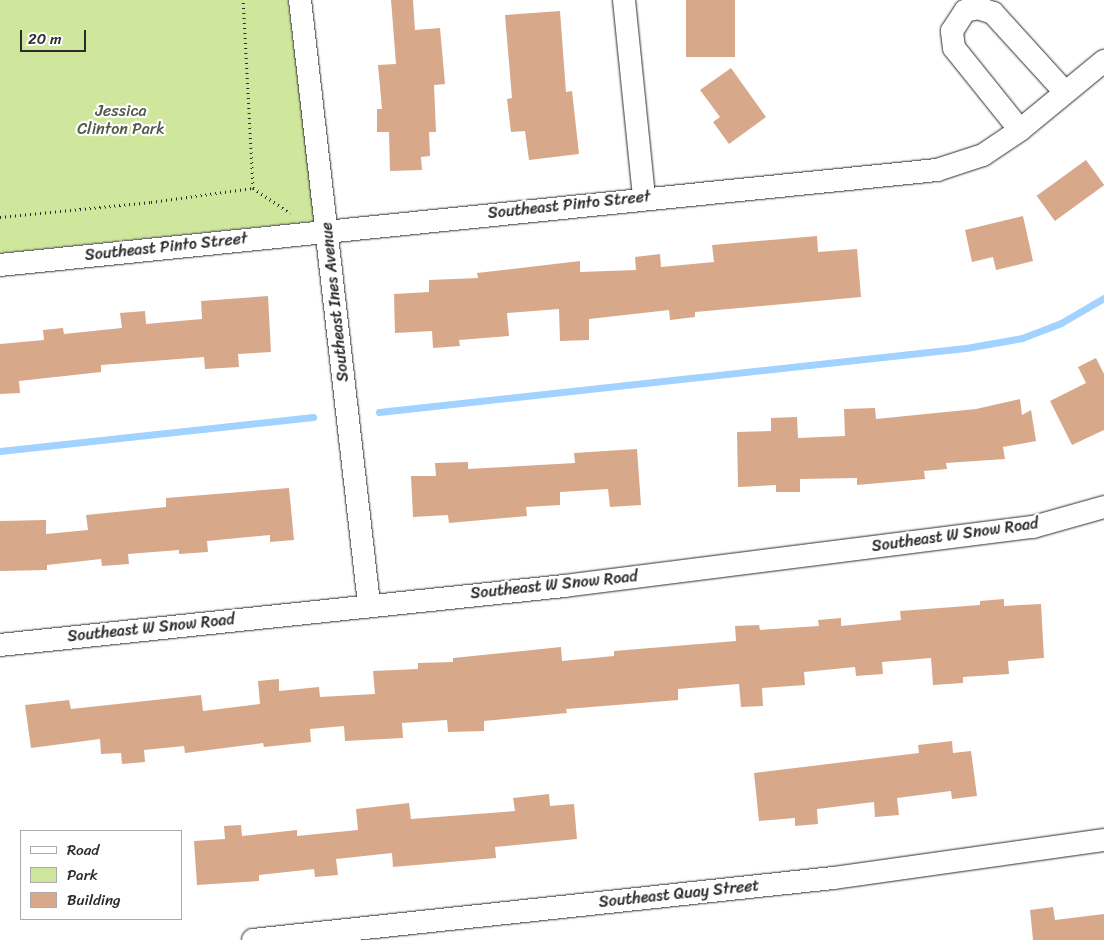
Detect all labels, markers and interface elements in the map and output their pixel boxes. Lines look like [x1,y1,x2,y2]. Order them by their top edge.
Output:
scale bar [22,20,89,52]
text: 20 m [28,26,62,52]
park label: Jessica Clinton Park [77,101,165,139]
street label: Southeast Pinto Street [486,187,652,223]
street label: Southeast Ines Avenue [317,221,353,383]
street label: Southeast Pinto Street [83,229,249,265]
street label: Southeast W Snow Road [870,514,1040,556]
street label: Southeast W Snow Road [469,567,639,603]
street label: Southeast W Snow Road [66,610,236,646]
legend [20,830,182,920]
text: Road [67,837,99,863]
text: Park [67,862,98,888]
street label: Southeast Quay Street [598,876,760,912]
text: Building [67,887,121,913]

